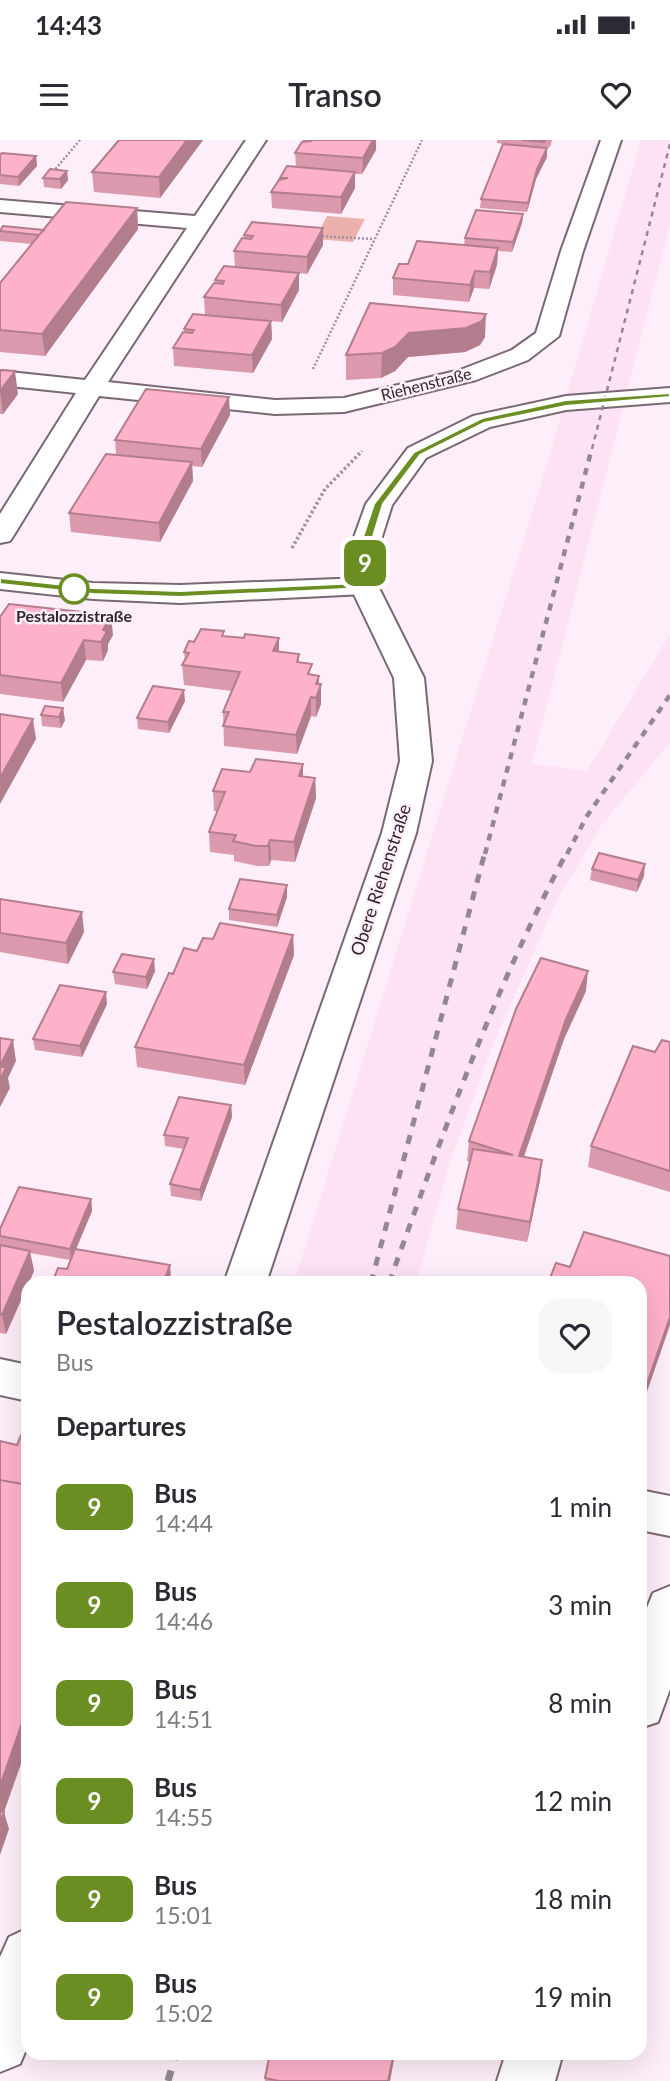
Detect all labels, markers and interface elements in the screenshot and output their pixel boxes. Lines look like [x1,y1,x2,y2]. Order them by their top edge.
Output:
text: 14:43 [35,9,102,41]
text: Transo [288,75,382,114]
icon: menu [35,76,73,114]
icon: heart [597,76,635,114]
street label: Riehenstraße [379,363,473,404]
line badge: 9 [342,540,388,586]
text: 9 [358,548,372,577]
marker: Pestalozzistraße [59,574,89,604]
place label: Pestalozzistraße [16,606,133,625]
street label: Obere Riehenstraße [345,801,415,958]
button: heart [538,1299,612,1373]
text: Pestalozzistraße [56,1302,293,1342]
text: Bus [56,1348,93,1376]
text: Departures [56,1410,186,1442]
text: Bus [154,1477,197,1509]
text: 1 min [548,1491,612,1523]
text: 9 [88,1492,101,1521]
text: 14:44 [154,1509,213,1537]
text: Bus [154,1575,197,1607]
text: 3 min [548,1589,612,1621]
text: 9 [88,1590,101,1619]
text: 14:46 [154,1607,213,1635]
text: Bus [154,1673,197,1705]
text: 8 min [548,1687,612,1719]
text: 9 [88,1688,101,1717]
text: 14:51 [154,1705,213,1733]
text: Bus [154,1771,197,1803]
text: 12 min [533,1785,612,1817]
text: 9 [88,1786,101,1815]
text: 14:55 [154,1803,213,1831]
text: Bus [154,1869,197,1901]
text: 18 min [533,1883,612,1915]
text: 9 [88,1884,101,1913]
text: 15:01 [154,1901,213,1929]
text: Bus [154,1967,197,1999]
text: 19 min [533,1981,612,2013]
text: 9 [88,1982,101,2011]
text: 15:02 [154,1999,213,2027]

